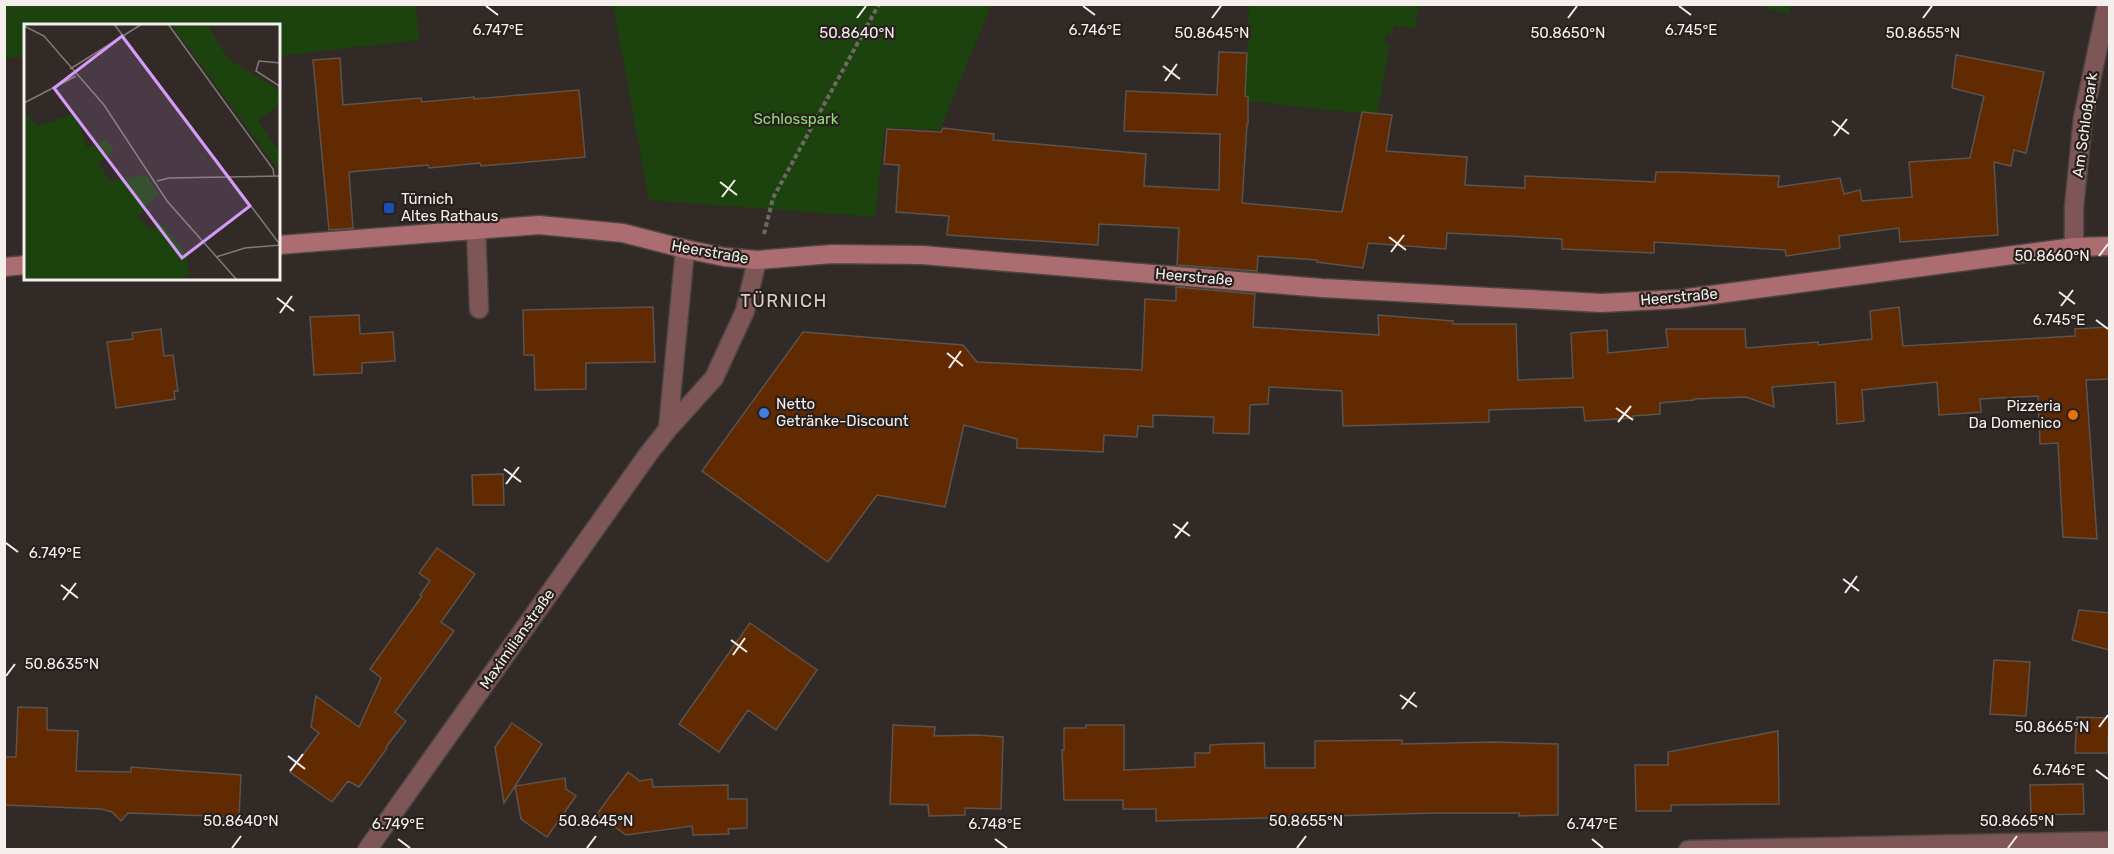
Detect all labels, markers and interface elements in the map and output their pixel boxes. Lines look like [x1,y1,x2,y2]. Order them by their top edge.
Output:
text: 6.747°E [472,21,524,39]
text: 6.746°E [1069,21,1121,39]
text: 6.745°E [1665,21,1717,39]
inset map [24,24,280,280]
text: 50.8640°N [819,24,895,42]
text: 50.8645°N [1175,24,1249,42]
text: 50.8650°N [1530,24,1606,42]
text: 50.8655°N [1886,24,1960,42]
street label: Am Schloßpark [2069,71,2101,179]
park label: Schlosspark [754,110,839,128]
place label: Türnich Altes Rathaus [401,190,499,225]
marker: Türnich Altes Rathaus [382,201,396,215]
street label: Heerstraße [670,236,750,268]
text: 50.8660°N [2014,247,2090,265]
street label: Heerstraße [1154,265,1234,289]
street label: Heerstraße [1639,285,1719,309]
district label: TÜRNICH [740,290,828,312]
text: 6.745°E [2033,311,2085,329]
place label: Netto Getränke-Discount [776,395,909,430]
place label: Pizzeria Da Domenico [1968,397,2061,432]
marker: Netto Getränke-Discount [757,406,771,420]
marker: Pizzeria Da Domenico [2066,408,2080,422]
text: 6.749°E [29,544,81,562]
street label: Maximilianstraße [476,585,558,693]
text: 50.8635°N [25,655,99,673]
text: 50.8665°N [2015,718,2089,736]
text: 6.746°E [2033,761,2085,779]
text: 50.8640°N [203,812,279,830]
text: 50.8645°N [559,812,633,830]
text: 50.8655°N [1269,812,1343,830]
text: 50.8665°N [1980,812,2054,830]
text: 6.749°E [372,815,424,833]
text: 6.748°E [968,815,1022,833]
text: 6.747°E [1566,815,1618,833]

